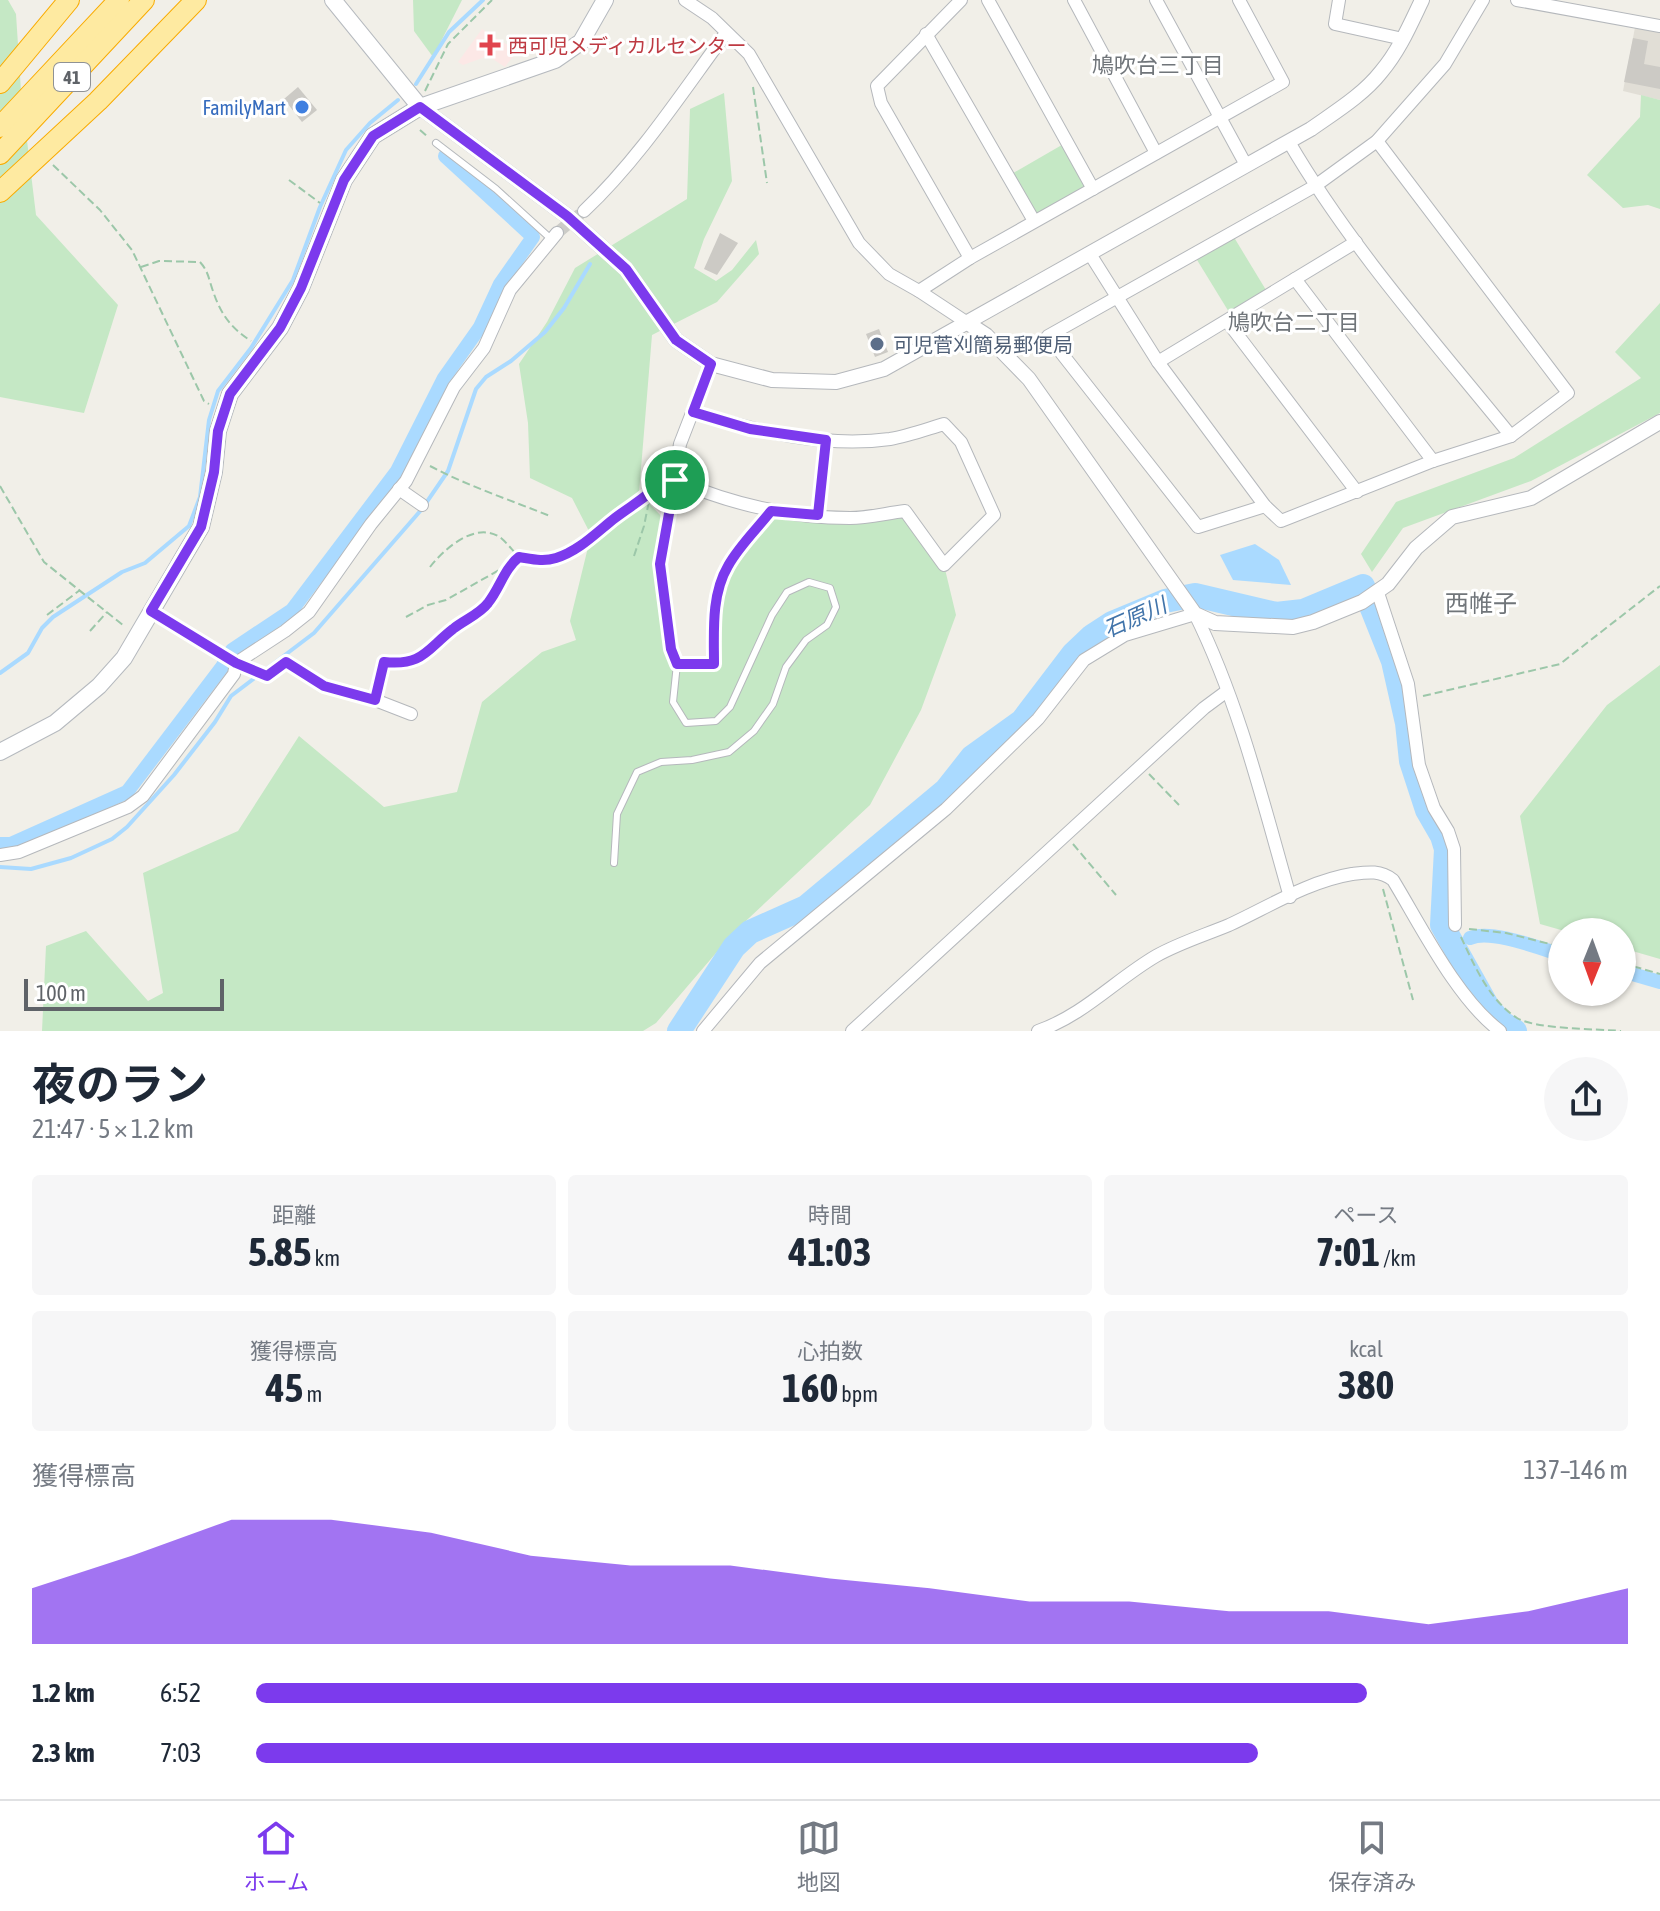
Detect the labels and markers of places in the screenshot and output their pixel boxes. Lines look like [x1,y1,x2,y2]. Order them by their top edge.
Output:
marker: 西可児メディカルセンター [479,34,501,56]
place label: 西可児メディカルセンター [508,34,747,57]
place label: FamilyMart [203,96,286,119]
marker: FamilyMart [293,98,311,116]
place label: 可児菅刈簡易郵便局 [893,333,1073,356]
marker: 可児菅刈簡易郵便局 [868,335,886,353]
pin [641,446,709,514]

